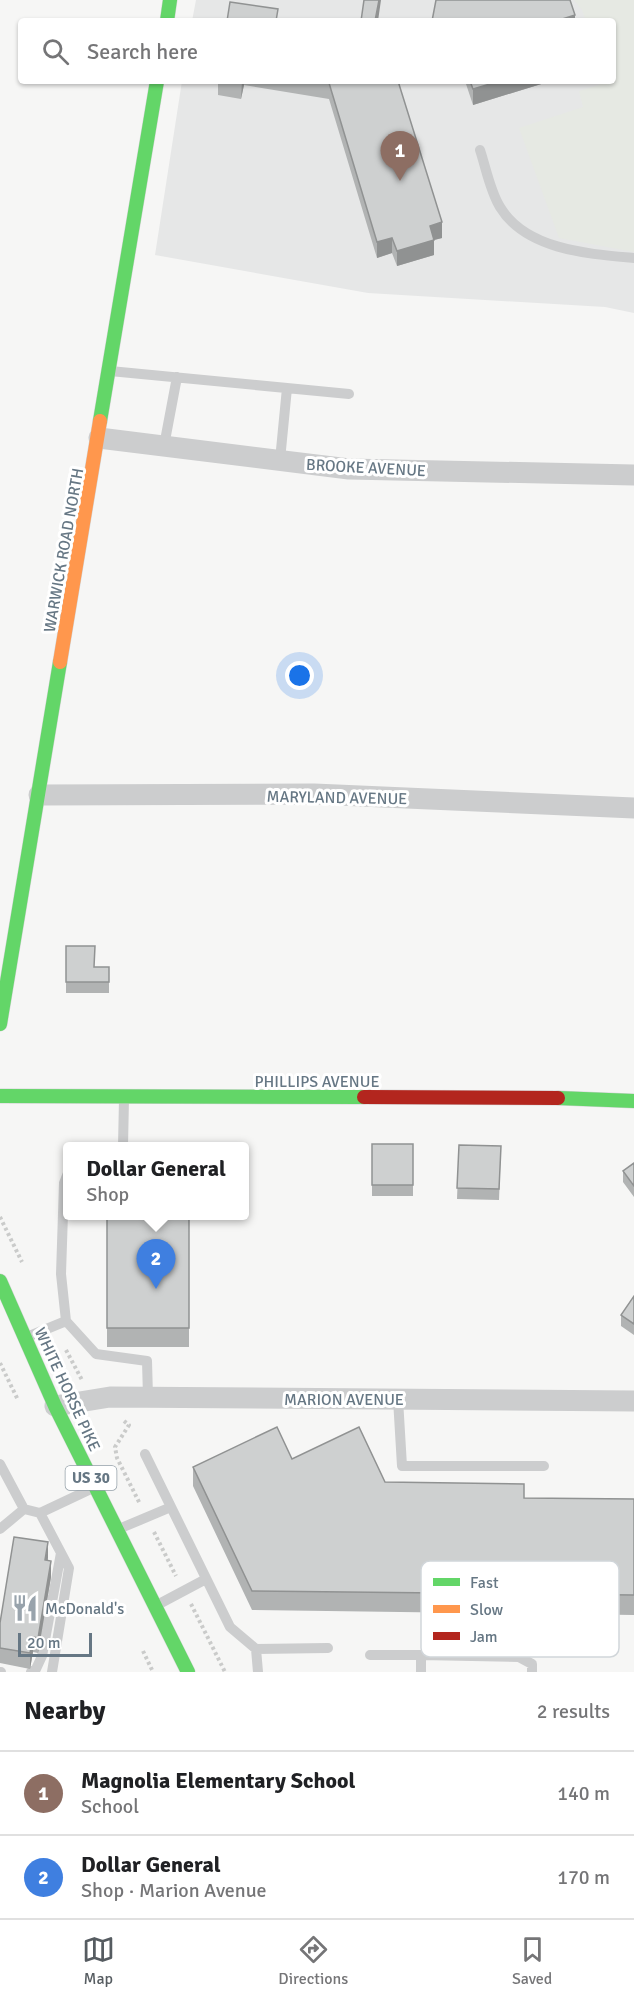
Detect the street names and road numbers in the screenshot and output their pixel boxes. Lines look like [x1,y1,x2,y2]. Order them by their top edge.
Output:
street label: BROOKE AVENUE [305,455,426,481]
street label: WARWICK ROAD NORTH [40,467,88,634]
street label: MARYLAND AVENUE [267,787,407,809]
street label: PHILLIPS AVENUE [255,1072,380,1092]
street label: WHITE HORSE PIKE [30,1324,105,1455]
street label: MARION AVENUE [284,1390,404,1410]
road number: US 30 [66,1466,116,1490]

